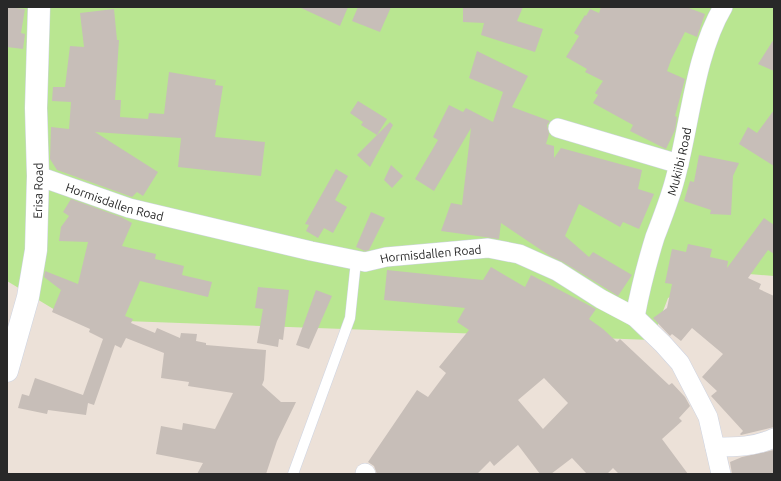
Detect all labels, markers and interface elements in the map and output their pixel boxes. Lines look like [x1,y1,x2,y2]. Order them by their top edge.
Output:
street label: Mukiibi Road [664,126,693,197]
street label: Erisa Road [30,162,45,219]
street label: Hormisdallen Road [64,180,165,222]
street label: Hormisdallen Road [379,242,482,265]

